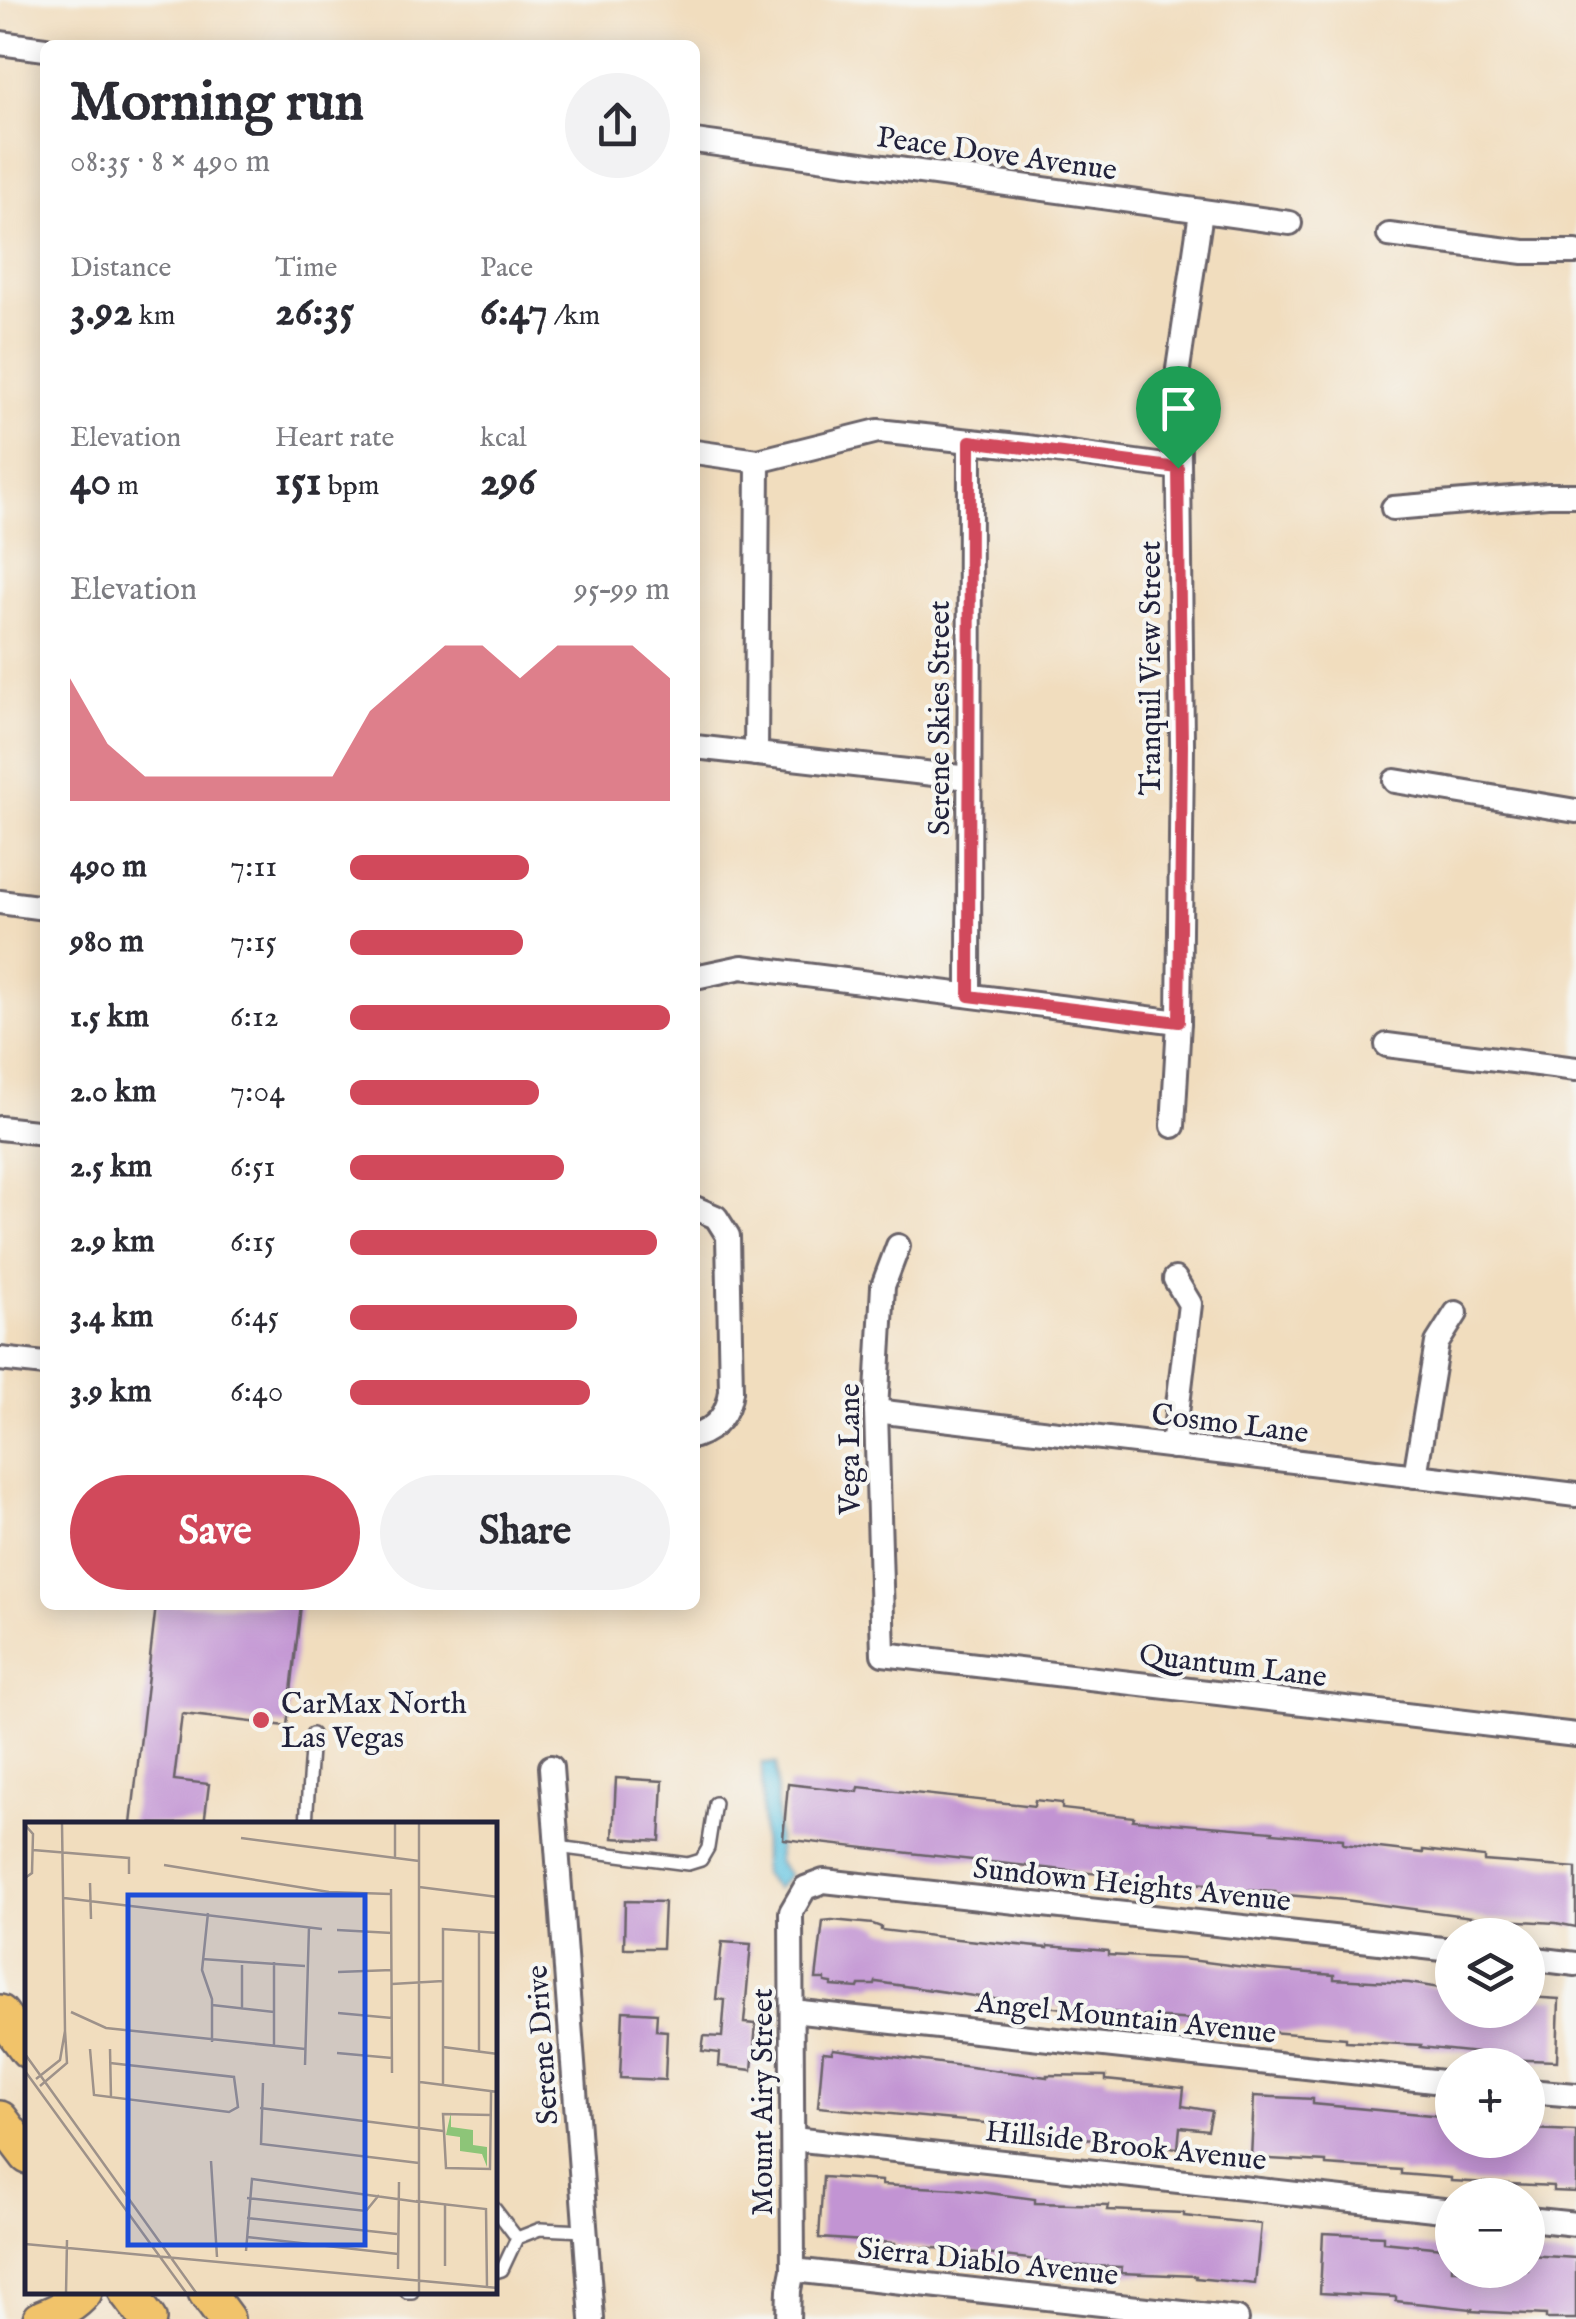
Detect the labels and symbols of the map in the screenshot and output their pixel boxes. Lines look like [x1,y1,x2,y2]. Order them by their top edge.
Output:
street label: Peace Dove Avenue [874,119,1119,191]
pin [1136,366,1221,469]
street label: Tranquil View Street [1133,541,1171,795]
street label: Serene Skies Street [922,601,960,835]
street label: Vega Lane [832,1383,870,1516]
street label: Cosmo Lane [1149,1396,1310,1453]
street label: Quantum Lane [1137,1637,1329,1697]
place label: CarMax North Las Vegas [281,1686,467,1758]
marker: CarMax North Las Vegas [250,1709,272,1731]
inset map [25,1822,498,2294]
street label: Sundown Heights Avenue [971,1850,1293,1922]
street label: Serene Drive [519,1964,569,2126]
street label: Angel Mountain Avenue [973,1984,1278,2054]
street label: Mount Airy Street [745,1988,783,2216]
street label: Hillside Brook Avenue [983,2113,1268,2181]
street label: Sierra Diablo Avenue [856,2230,1120,2296]

